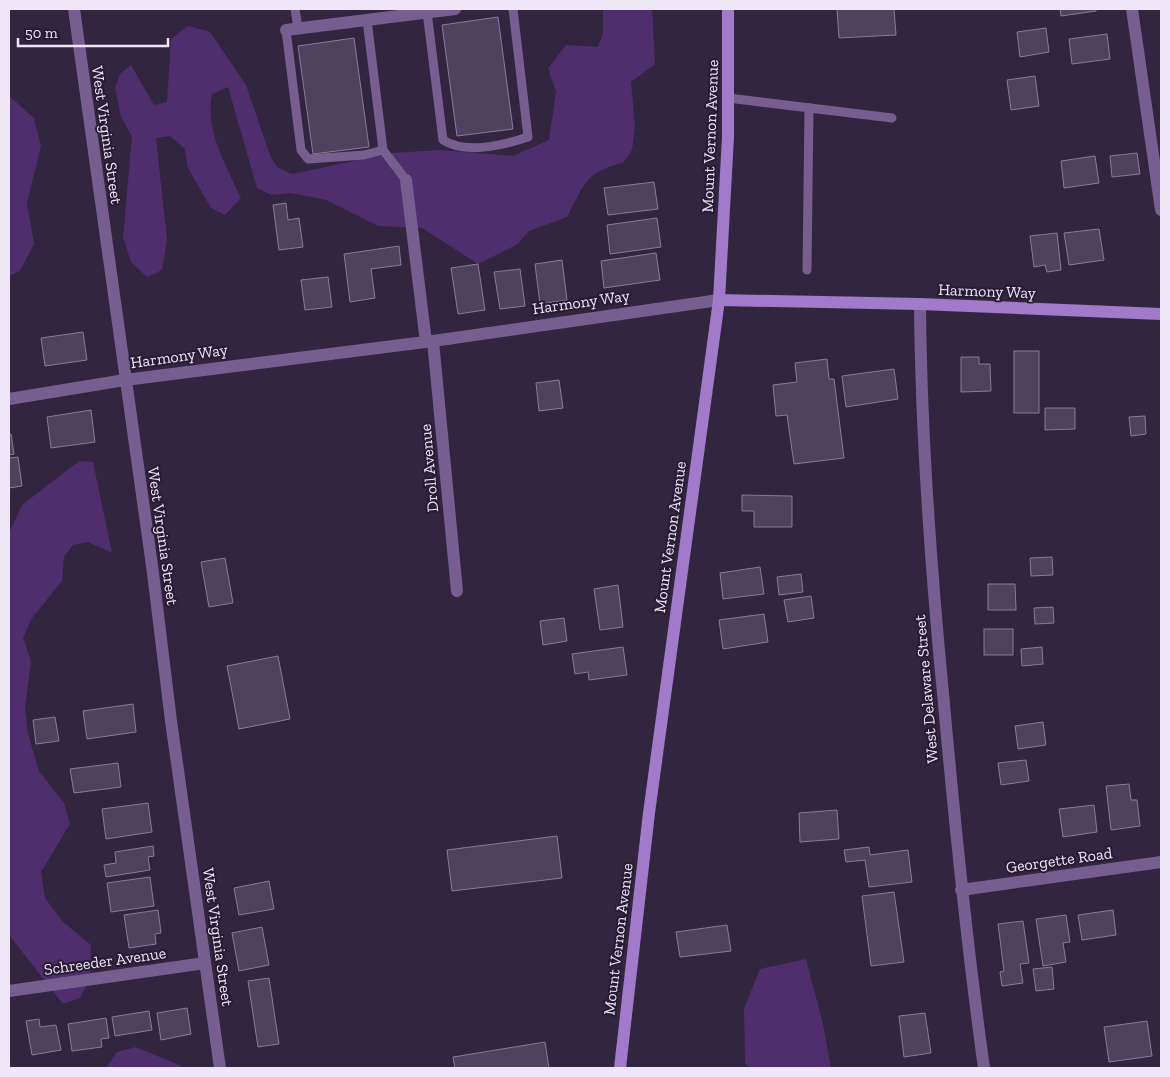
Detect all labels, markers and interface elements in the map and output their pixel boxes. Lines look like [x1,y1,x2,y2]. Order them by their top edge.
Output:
scale bar [18,15,168,47]
text: 50 m [25,24,58,42]
street label: Mount Vernon Avenue [698,59,722,213]
street label: West Virginia Street [88,65,126,205]
street label: Harmony Way [938,280,1037,302]
street label: Harmony Way [531,286,632,318]
street label: Harmony Way [129,340,230,372]
street label: Droll Avenue [416,423,442,513]
street label: Mount Vernon Avenue [650,460,690,614]
street label: West Virginia Street [144,466,182,606]
street label: West Delaware Street [910,614,942,764]
street label: Georgette Road [1005,843,1114,877]
street label: Mount Vernon Avenue [599,862,637,1016]
street label: West Virginia Street [199,867,237,1007]
street label: Schreeder Avenue [43,943,167,979]

